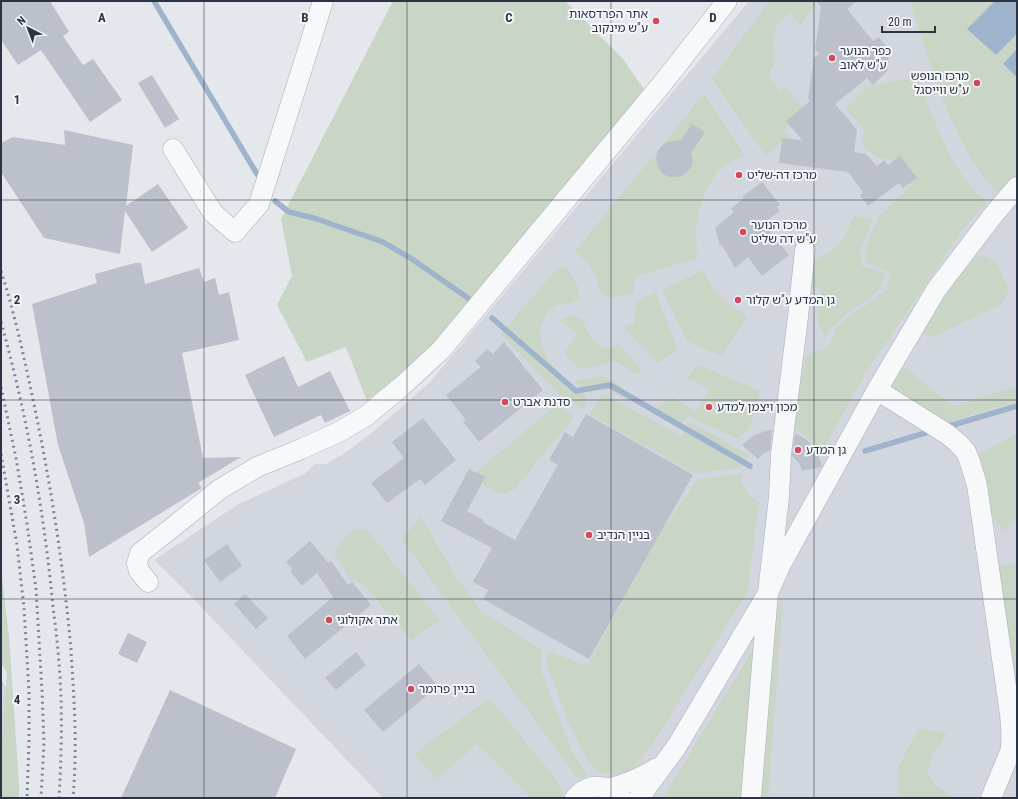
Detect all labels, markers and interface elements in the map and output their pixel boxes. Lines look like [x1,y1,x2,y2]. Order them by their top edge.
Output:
place label: אתר הפרדסאות ע"ש מינקוב [569,7,648,35]
north arrow [8,8,48,48]
scale bar [882,8,935,34]
text: A [98,10,106,25]
text: B [301,10,309,25]
text: C [505,10,513,25]
text: D [709,10,717,25]
text: N [15,14,29,28]
text: 20 m [888,15,912,29]
marker: אתר הפרדסאות ע"ש מינקוב [651,16,661,26]
place label: כפר הנוער ע"ש לאוב [840,44,891,72]
marker: כפר הנוער ע"ש לאוב [827,53,837,63]
place label: מרכז הנופש ע"ש ווייסגל [911,69,969,97]
marker: מרכז הנופש ע"ש ווייסגל [972,78,982,88]
text: 1 [14,92,20,107]
place label: מרכז דה-שליט [747,168,817,182]
marker: מרכז דה-שליט [734,170,744,180]
place label: מרכז הנוער ע"ש דה שליט [751,218,816,246]
marker: מרכז הנוער ע"ש דה שליט [738,227,748,237]
text: 2 [14,292,21,307]
place label: גן המדע ע"ש קלור [746,293,836,307]
marker: גן המדע ע"ש קלור [733,295,743,305]
place label: סדנת אברט [513,395,571,409]
marker: סדנת אברט [500,397,510,407]
place label: מכון ויצמן למדע [717,400,798,414]
marker: מכון ויצמן למדע [704,402,714,412]
place label: גן המדע [806,443,847,457]
marker: גן המדע [793,445,803,455]
text: 3 [14,492,20,507]
place label: בניין הנדיב [597,528,650,542]
marker: בניין הנדיב [584,530,594,540]
place label: אתר אקולוגי [337,613,398,627]
marker: אתר אקולוגי [324,615,334,625]
place label: בניין פרומר [419,682,475,696]
marker: בניין פרומר [406,684,416,694]
text: 4 [14,692,21,707]

